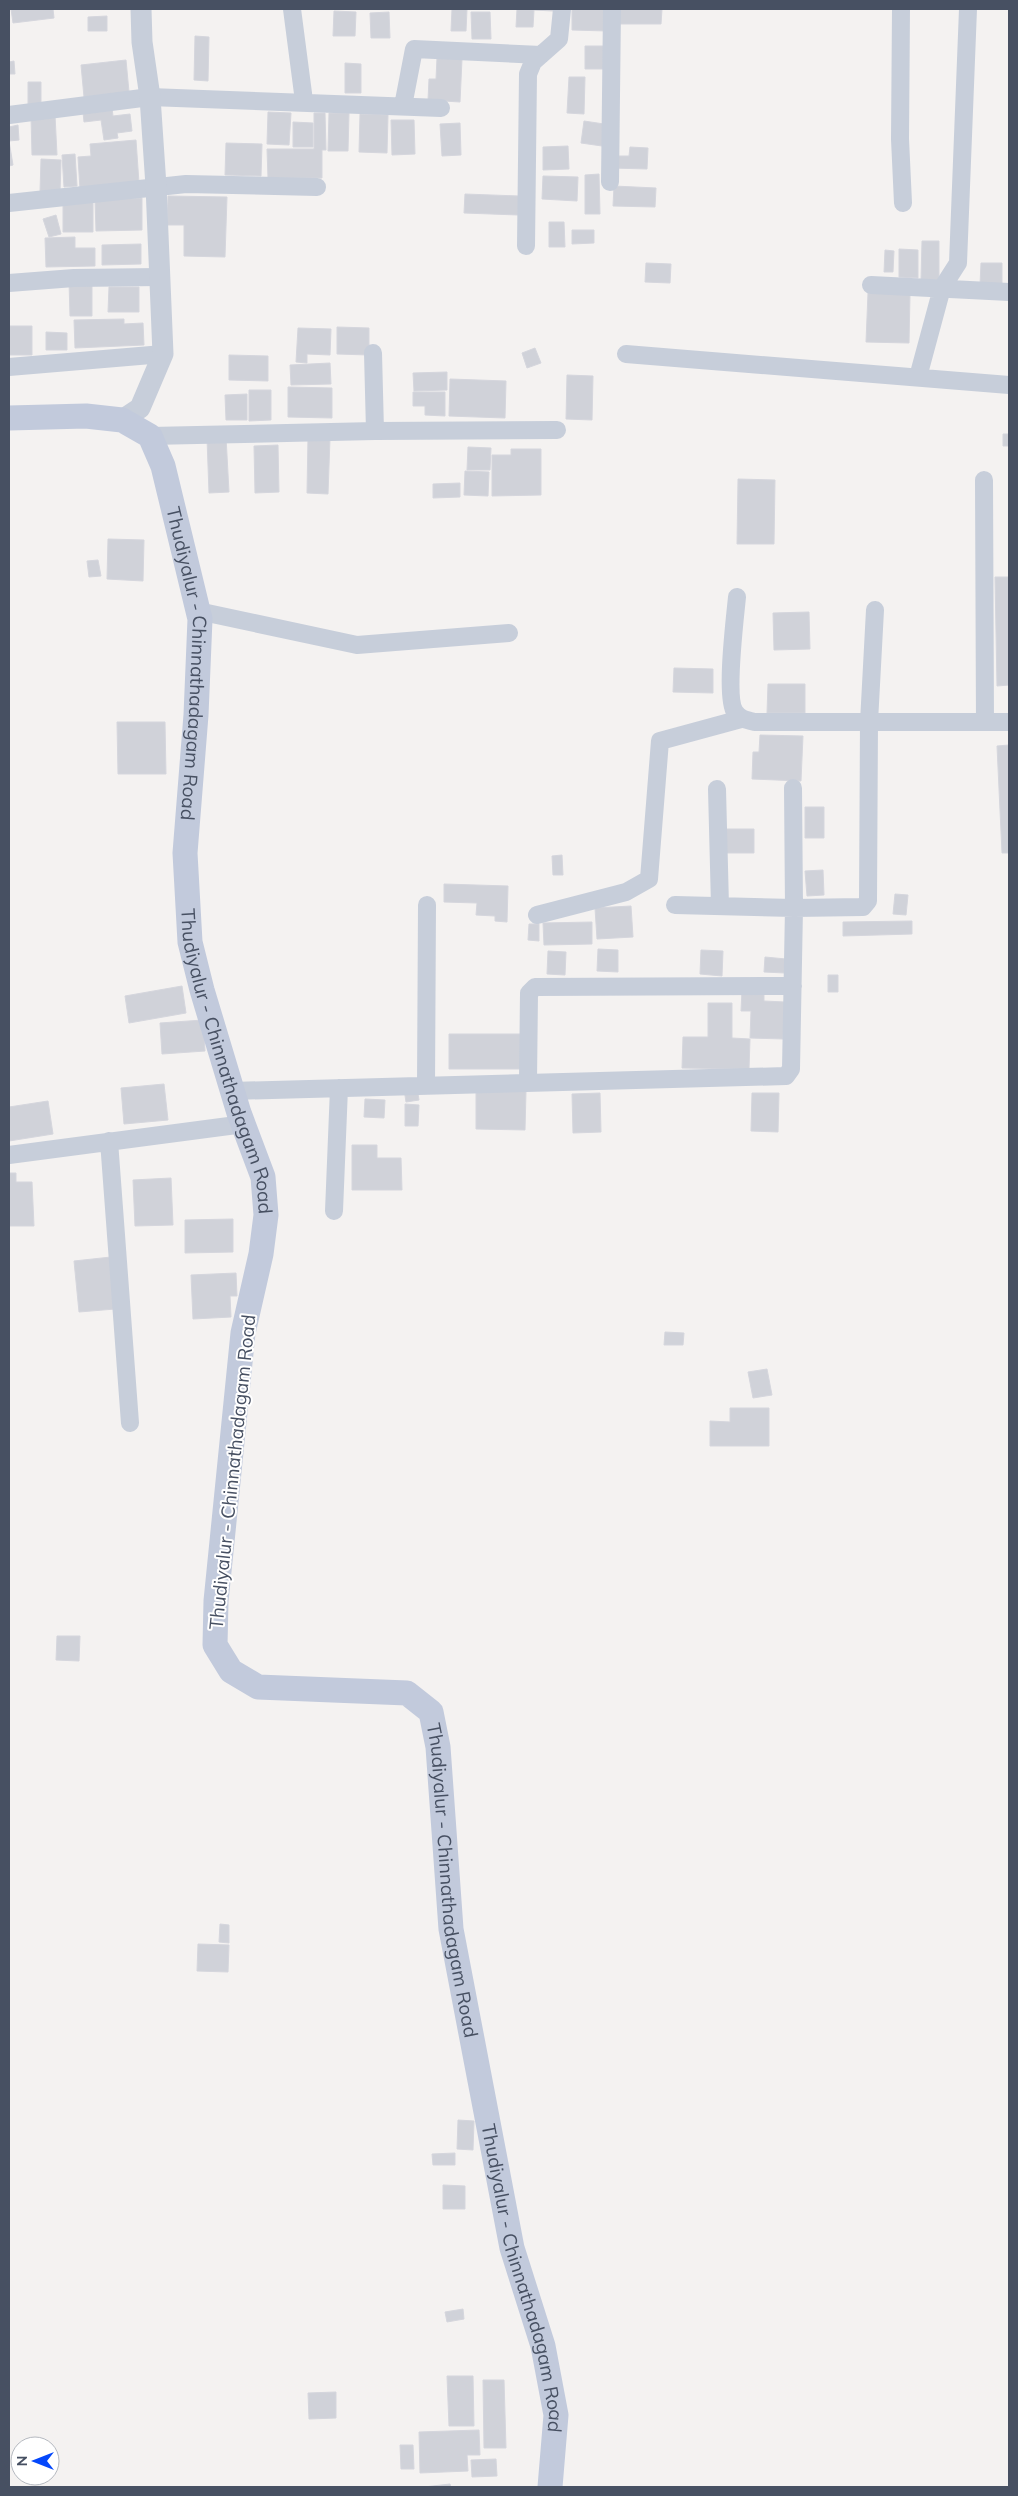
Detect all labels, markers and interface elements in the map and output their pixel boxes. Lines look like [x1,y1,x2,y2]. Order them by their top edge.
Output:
street label: Thudiyalur - Chinnathadagam Road [161,504,212,821]
street label: Thudiyalur - Chinnathadagam Road [176,908,278,1215]
street label: Thudiyalur - Chinnathadagam Road [204,1313,260,1631]
street label: Thudiyalur - Chinnathadagam Road [422,1721,483,2040]
street label: Thudiyalur - Chinnathadagam Road [476,2122,568,2433]
north arrow [10,2436,60,2486]
text: N [13,2456,31,2466]

